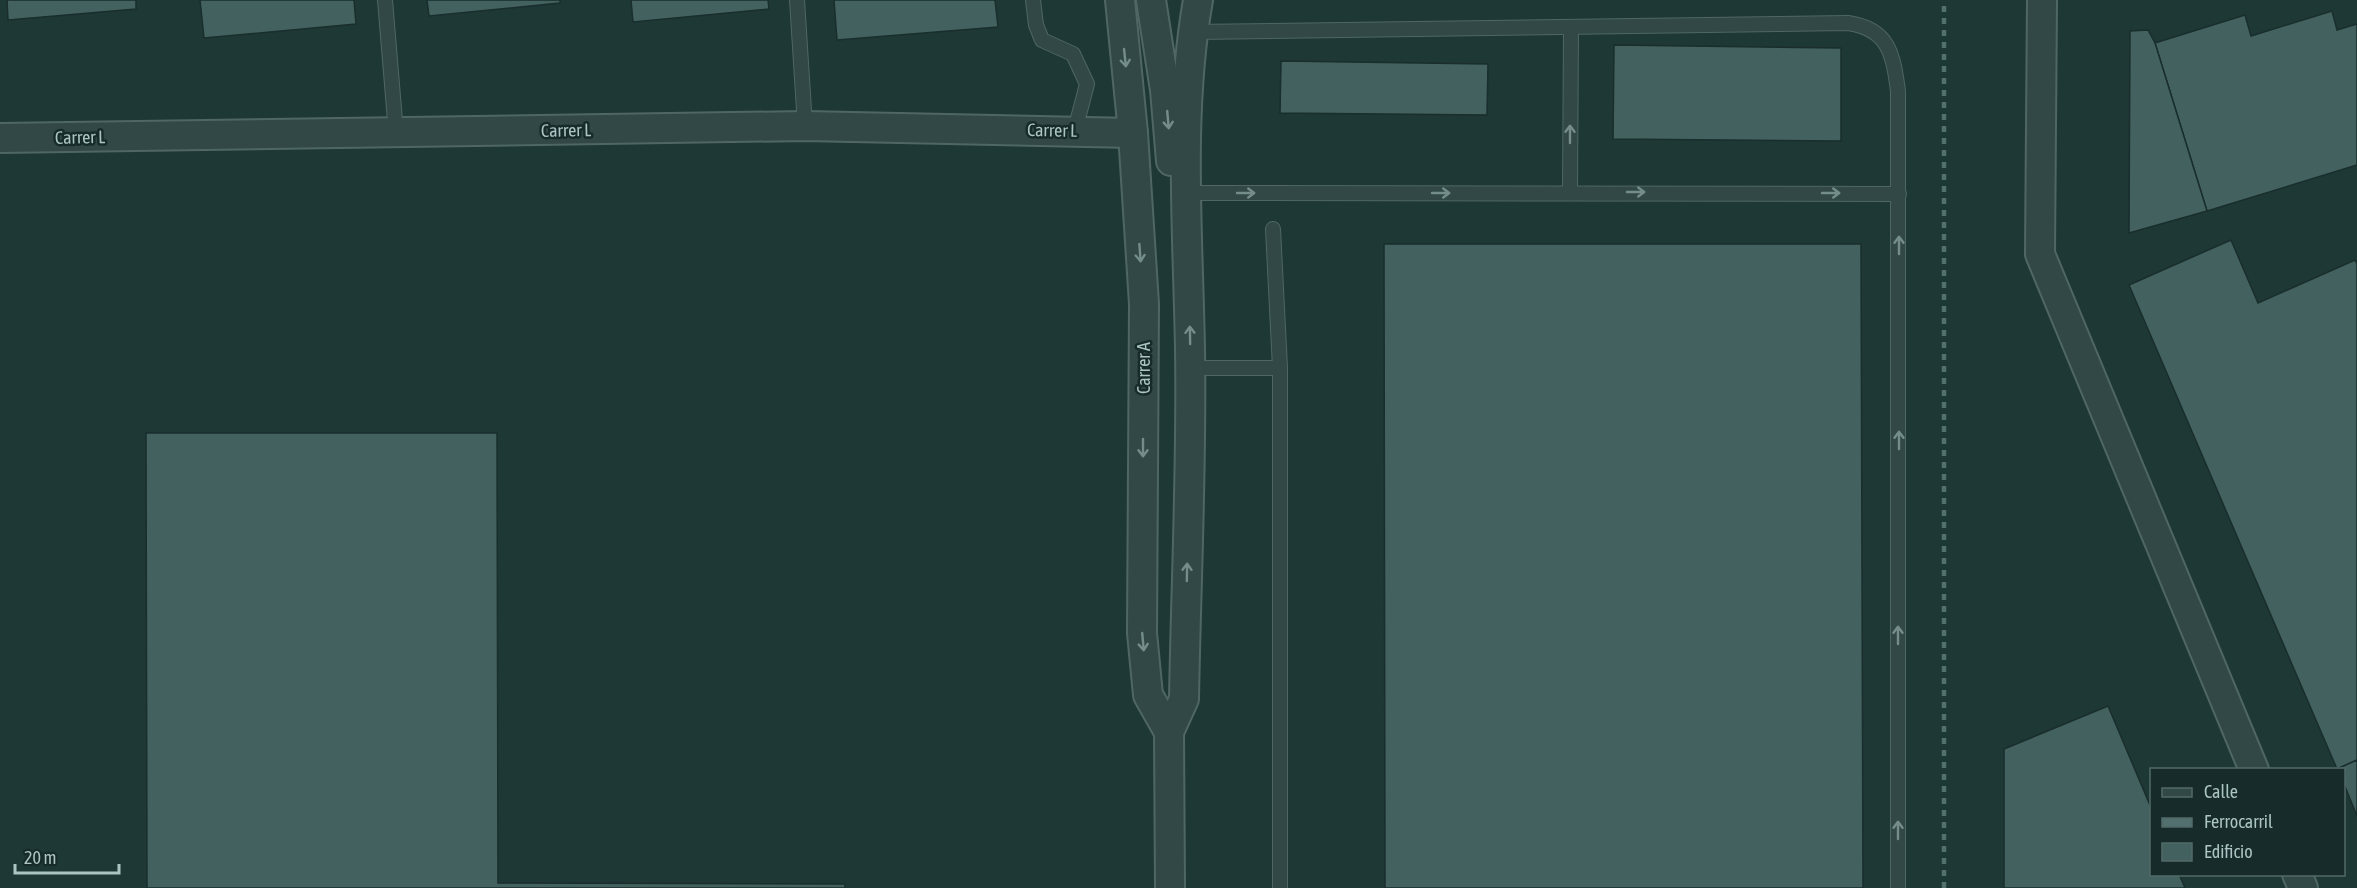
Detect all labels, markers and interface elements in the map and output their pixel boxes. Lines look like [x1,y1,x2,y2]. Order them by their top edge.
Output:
one-way arrow [1120,48,1131,68]
one-way arrow [1163,110,1174,130]
street label: Carrer L [541,119,591,141]
street label: Carrer L [1027,119,1077,141]
one-way arrow [1564,124,1576,144]
street label: Carrer L [55,126,105,148]
one-way arrow [1626,186,1646,198]
one-way arrow [1236,187,1256,199]
one-way arrow [1431,187,1451,199]
one-way arrow [1821,187,1841,199]
one-way arrow [1893,235,1905,255]
one-way arrow [1135,242,1146,262]
one-way arrow [1184,325,1196,345]
street label: Carrer A [1133,342,1154,394]
one-way arrow [1893,430,1905,450]
one-way arrow [1137,437,1149,457]
one-way arrow [1181,562,1192,582]
one-way arrow [1892,625,1904,645]
one-way arrow [1138,632,1149,652]
legend [2150,768,2345,876]
text: Calle [2204,781,2238,802]
text: Ferrocarril [2204,811,2273,832]
one-way arrow [1892,820,1904,840]
scale bar [15,837,118,875]
text: Edificio [2204,841,2253,862]
text: 20 m [24,847,56,868]

